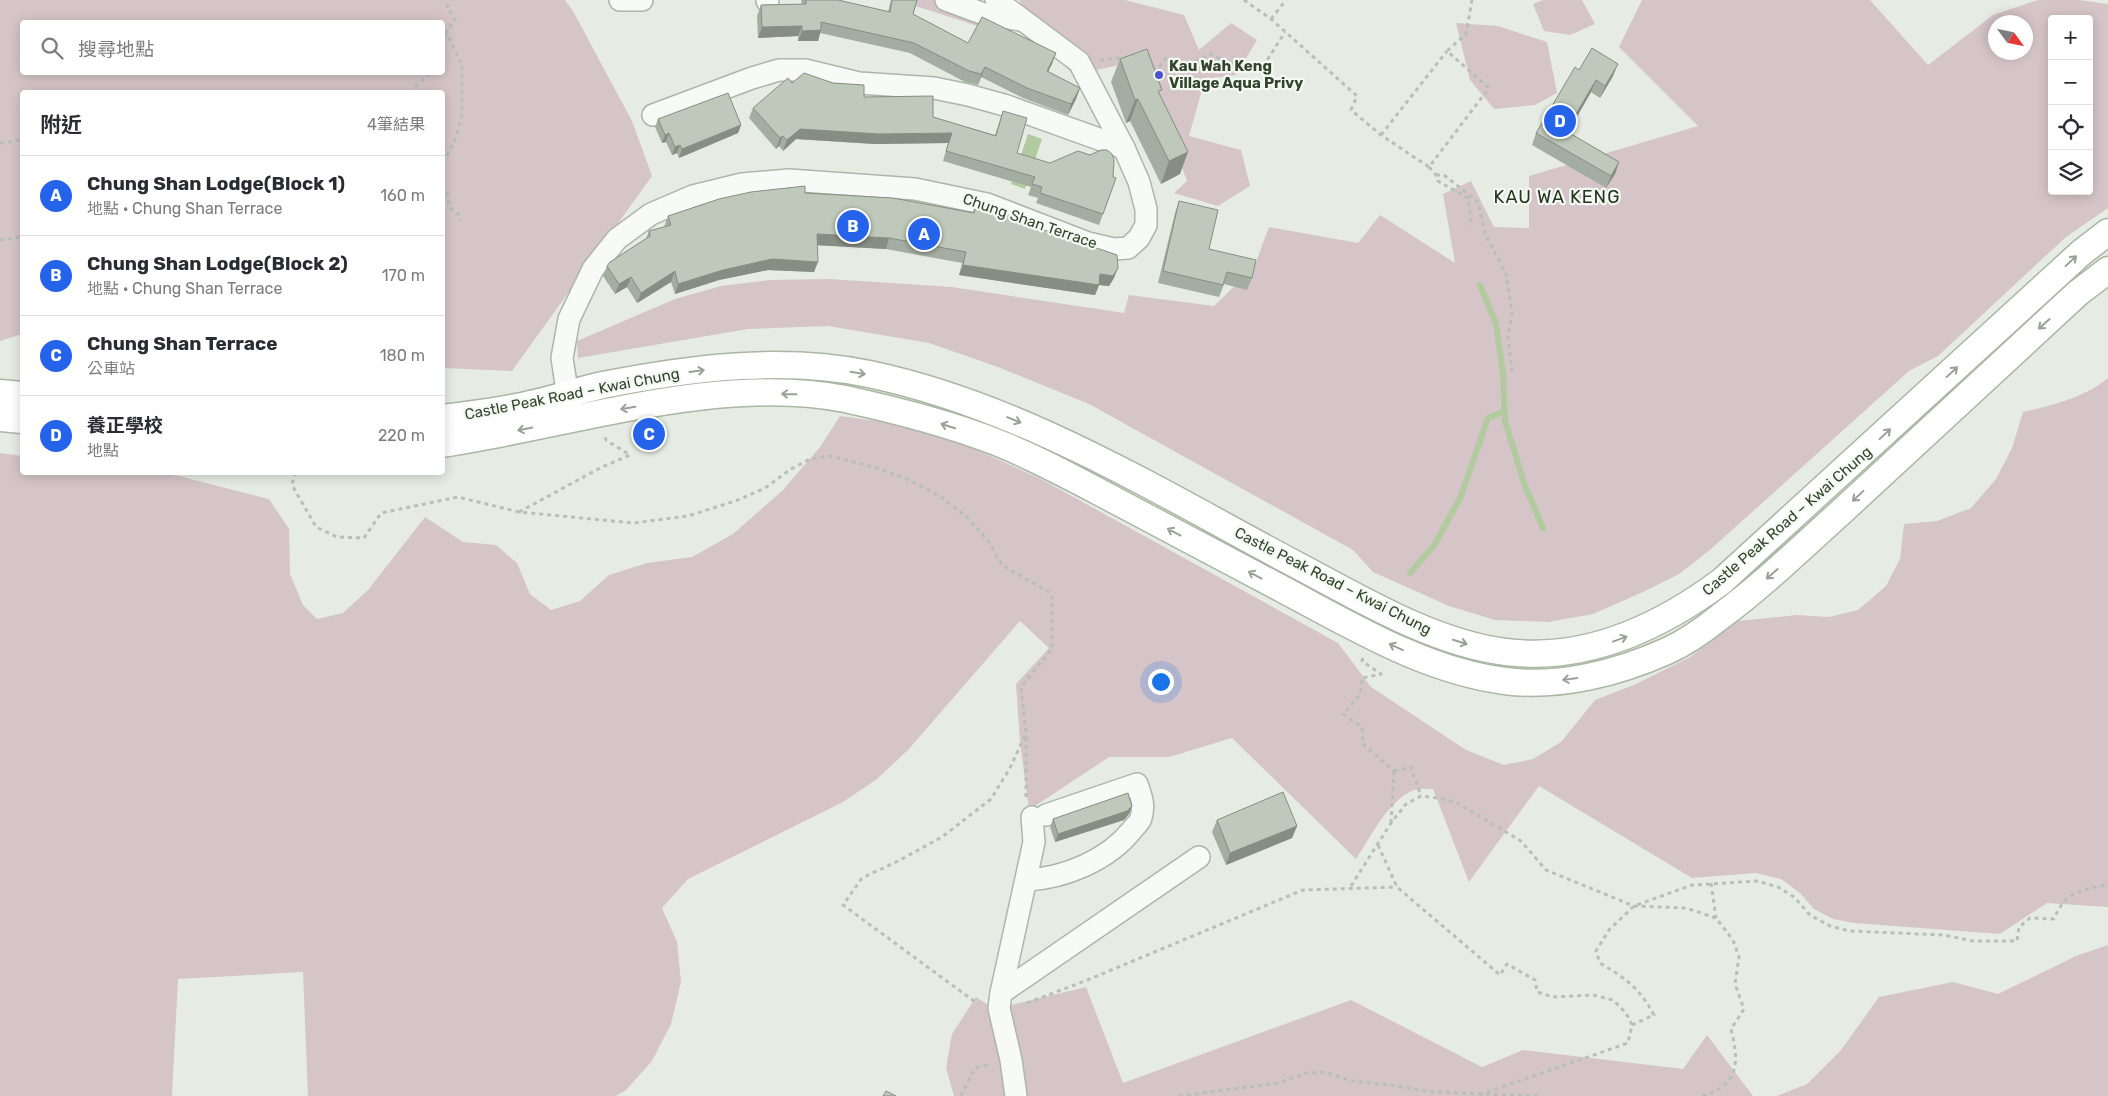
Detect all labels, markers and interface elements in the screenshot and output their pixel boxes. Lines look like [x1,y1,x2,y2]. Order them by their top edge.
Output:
north arrow [1988,15,2033,60]
map controls [2048,15,2093,195]
button: + [2048,15,2093,60]
search box [20,20,445,75]
icon: search [38,34,66,62]
text: 搜尋地點 [78,38,154,61]
place label: Kau Wah Keng Village Aqua Privy [1169,57,1303,92]
button: − [2048,60,2093,105]
marker: Kau Wah Keng Village Aqua Privy [1153,69,1165,81]
pin: D [1544,102,1576,140]
button: locate [2048,105,2093,150]
text: 附近 [40,112,82,137]
text: 4筆結果 [367,115,425,134]
button: layers [2048,150,2093,195]
text: Chung Shan Lodge(Block 1) [87,172,345,195]
text: A [50,186,62,205]
text: 160 m [380,186,425,205]
district label: KAU WA KENG [1494,186,1620,208]
street label: Chung Shan Terrace [960,190,1100,252]
text: 地點 · Chung Shan Terrace [87,199,282,218]
pin: B [837,207,869,245]
pin: A [908,215,940,253]
text: Chung Shan Lodge(Block 2) [87,252,348,275]
one-way arrow [2065,255,2078,267]
text: B [50,266,62,285]
text: 170 m [382,266,425,285]
text: 地點 · Chung Shan Terrace [87,279,282,298]
one-way arrow [2038,318,2051,330]
text: Chung Shan Terrace [87,332,278,355]
text: C [50,346,62,365]
text: 180 m [380,346,425,365]
text: 公車站 [87,359,135,378]
street label: Castle Peak Road – Kwai Chung [463,364,681,424]
one-way arrow [688,366,704,376]
one-way arrow [1946,366,1958,378]
one-way arrow [850,368,866,378]
one-way arrow [782,389,798,398]
one-way arrow [620,404,636,414]
text: 養正學校 [87,414,163,437]
pin: C [633,415,665,453]
one-way arrow [1005,416,1021,425]
one-way arrow [941,420,957,430]
one-way arrow [517,425,533,434]
text: D [50,426,62,445]
text: 220 m [378,426,425,445]
one-way arrow [1879,428,1891,440]
text: 地點 [87,441,119,460]
street label: Castle Peak Road – Kwai Chung [1699,443,1875,599]
one-way arrow [1851,491,1864,502]
street label: Castle Peak Road – Kwai Chung [1232,523,1434,639]
one-way arrow [1167,527,1182,536]
one-way arrow [1248,569,1263,579]
one-way arrow [1766,569,1779,580]
one-way arrow [1612,633,1628,643]
one-way arrow [1452,637,1468,647]
one-way arrow [1389,642,1404,651]
your location [1148,669,1174,695]
one-way arrow [1562,675,1578,685]

